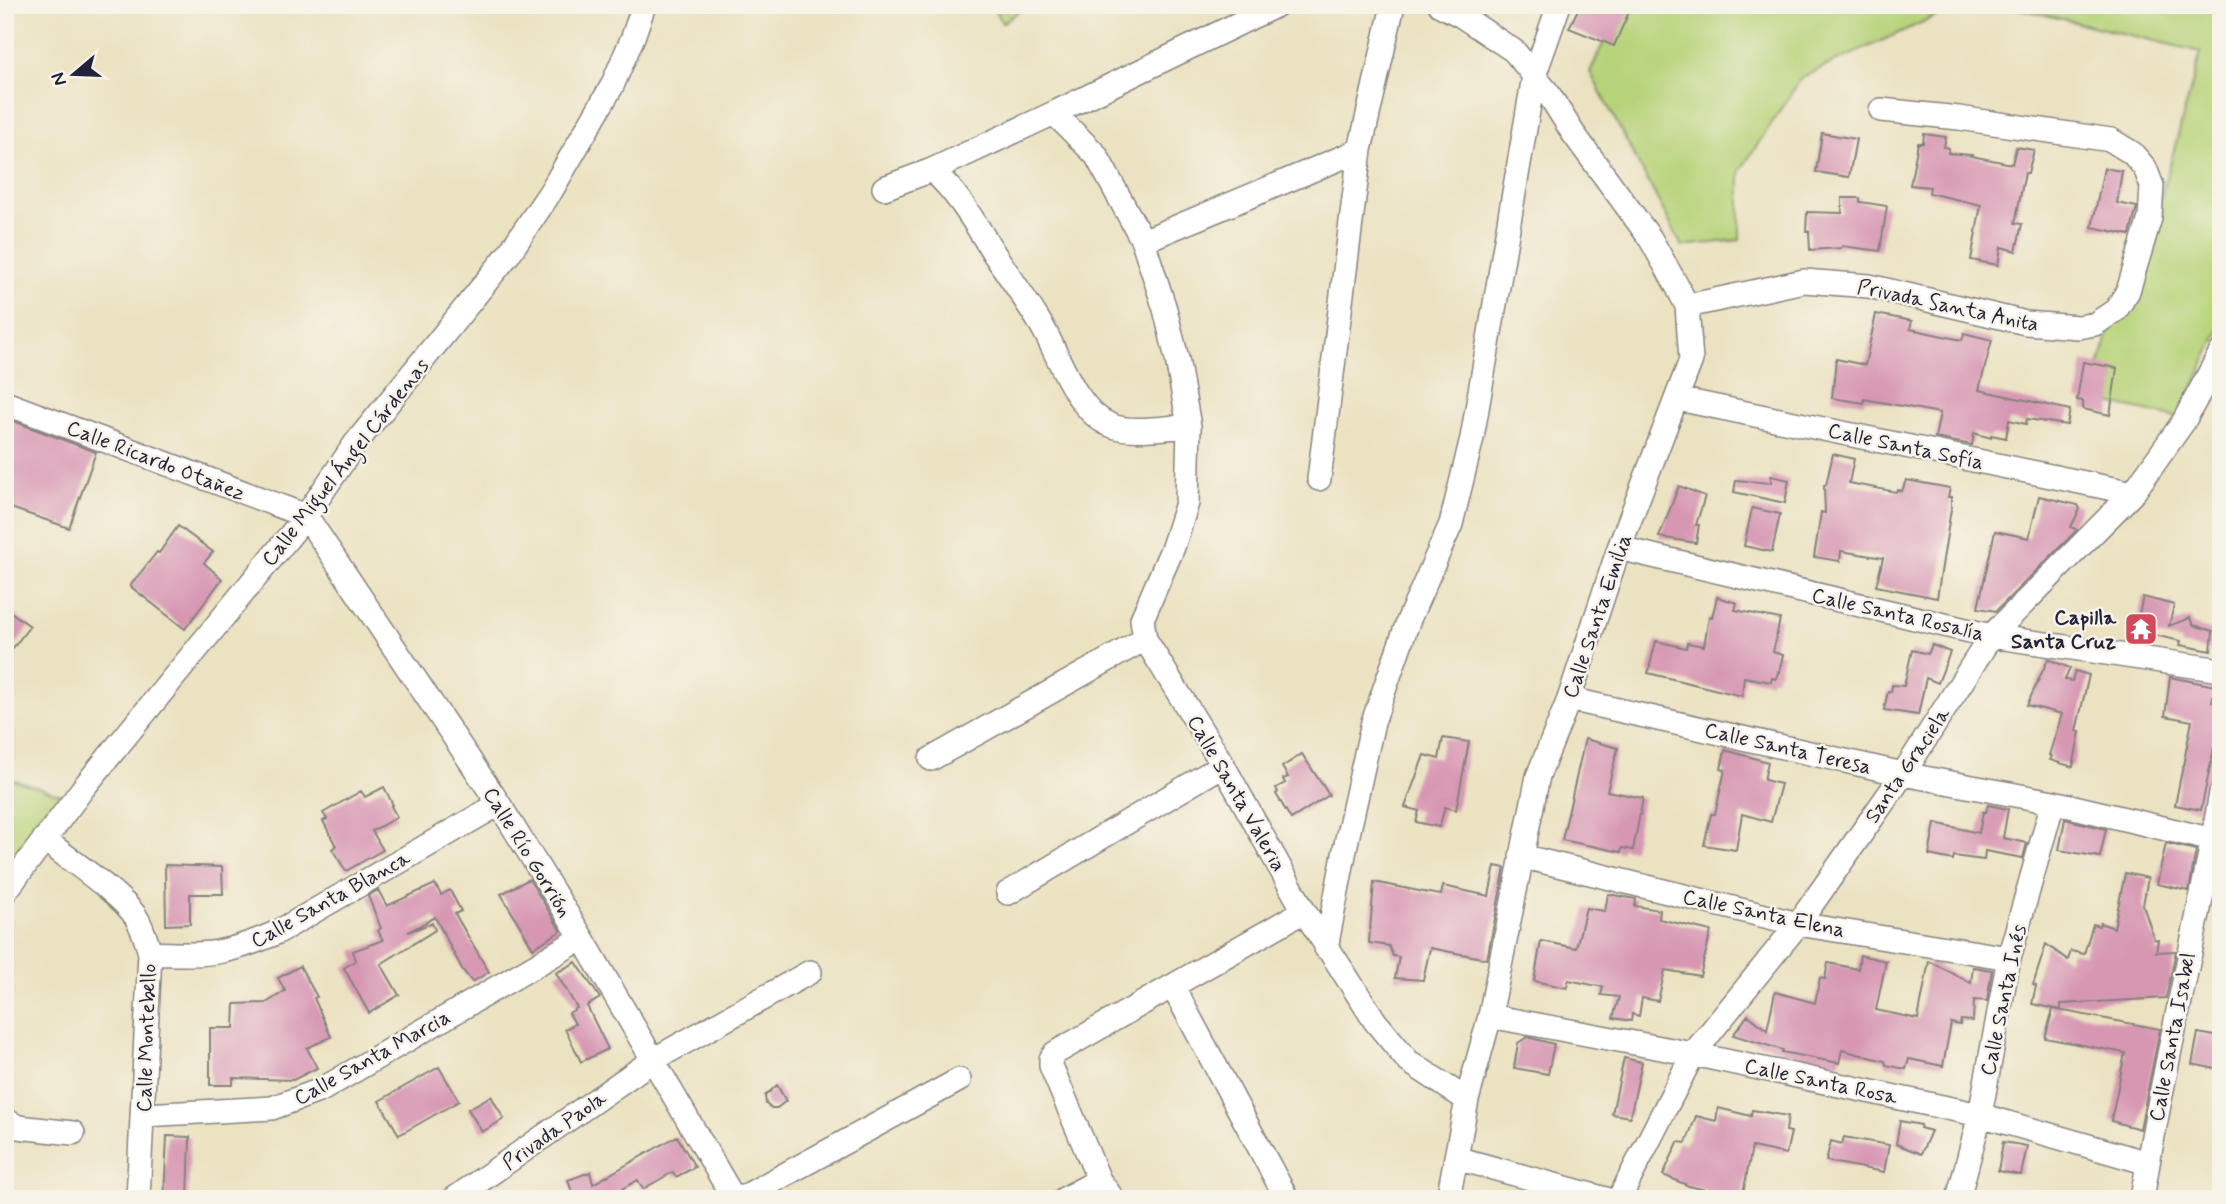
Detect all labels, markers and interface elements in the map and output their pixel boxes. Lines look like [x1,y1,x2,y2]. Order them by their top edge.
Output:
north arrow [38,38,108,108]
text: N [45,69,73,89]
street label: Privada Santa Anita [1854,273,2041,339]
street label: Calle Miguel Ángel Cárdenas [256,353,437,574]
street label: Calle Ricardo Otañez [62,414,249,508]
street label: Calle Santa Sofía [1825,417,1986,477]
street label: Calle Santa Emilia [1557,530,1639,702]
street label: Calle Santa Rosalía [1809,582,1987,648]
place label: Capilla Santa Cruz [2011,604,2117,656]
temple icon: Capilla Santa Cruz [2122,610,2160,648]
street label: Santa Graciela [1859,702,1957,829]
street label: Calle Santa Valeria [1180,710,1292,877]
street label: Calle Santa Teresa [1702,716,1874,782]
street label: Calle Río Gorrión [476,782,578,923]
street label: Calle Santa Blanca [246,844,415,955]
street label: Calle Santa Elena [1680,883,1847,945]
street label: Calle Santa Inés [1974,922,2034,1078]
street label: Calle Santa Isabel [2143,950,2203,1124]
street label: Calle Montebello [130,963,164,1113]
street label: Calle Santa Marcia [289,1003,456,1112]
street label: Calle Santa Rosa [1742,1052,1900,1112]
street label: Privada Paola [497,1084,613,1177]

